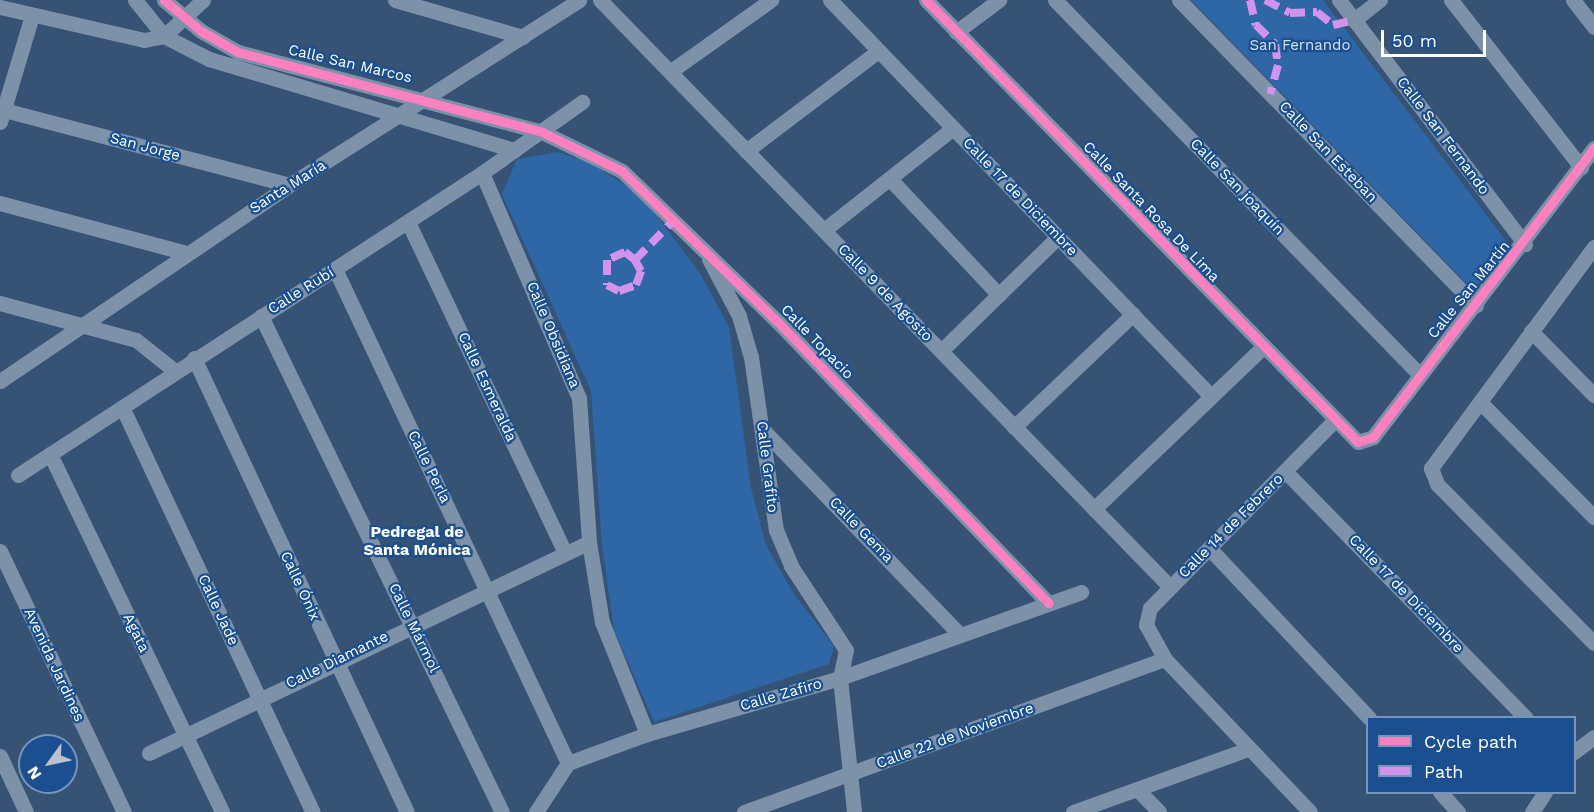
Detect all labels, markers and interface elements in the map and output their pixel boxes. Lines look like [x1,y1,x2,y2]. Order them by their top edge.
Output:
scale bar [1384,18,1489,56]
text: 50 m [1392,30,1437,51]
park label: San Fernando [1250,37,1350,55]
street label: Calle San Marcos [286,41,414,87]
street label: Calle San Fernando [1393,74,1493,198]
street label: Calle San Esteban [1275,98,1381,206]
street label: San Jorge [108,129,182,165]
street label: Calle 17 de Diciembre [959,134,1081,260]
street label: Calle San joaquín [1186,135,1288,239]
street label: Calle Santa Rosa De Lima [1079,138,1223,286]
street label: Santa María [246,156,330,218]
street label: Calle San Martín [1424,238,1514,342]
street label: Calle 9 de Agosto [834,240,936,346]
street label: Calle Rubí [265,264,337,318]
street label: Calle Obsidiana [522,279,584,391]
street label: Calle Topacio [777,301,857,383]
street label: Calle Esmeralda [454,329,520,445]
street label: Calle Grafito [752,420,782,514]
street label: Calle Perla [404,428,454,506]
street label: Calle 14 de Febrero [1175,470,1287,582]
street label: Calle Gema [825,494,897,566]
district label: Pedregal de Santa Mónica [363,522,471,560]
street label: Calle 17 de Diciembre [1345,531,1467,657]
street label: Calle Ónix [276,549,324,623]
street label: Calle Jade [194,572,242,648]
street label: Calle Mármol [385,580,443,676]
street label: Avenida Jardines [20,605,88,725]
street label: Agata [119,611,153,655]
street label: Calle Diamante [283,627,391,693]
street label: Calle Zafiro [738,675,824,715]
street label: Calle 22 de Noviembre [874,699,1036,773]
legend [1366,716,1576,794]
text: Cycle path [1424,731,1518,752]
north arrow [18,734,78,794]
text: Path [1424,761,1464,782]
text: N [23,763,45,783]

